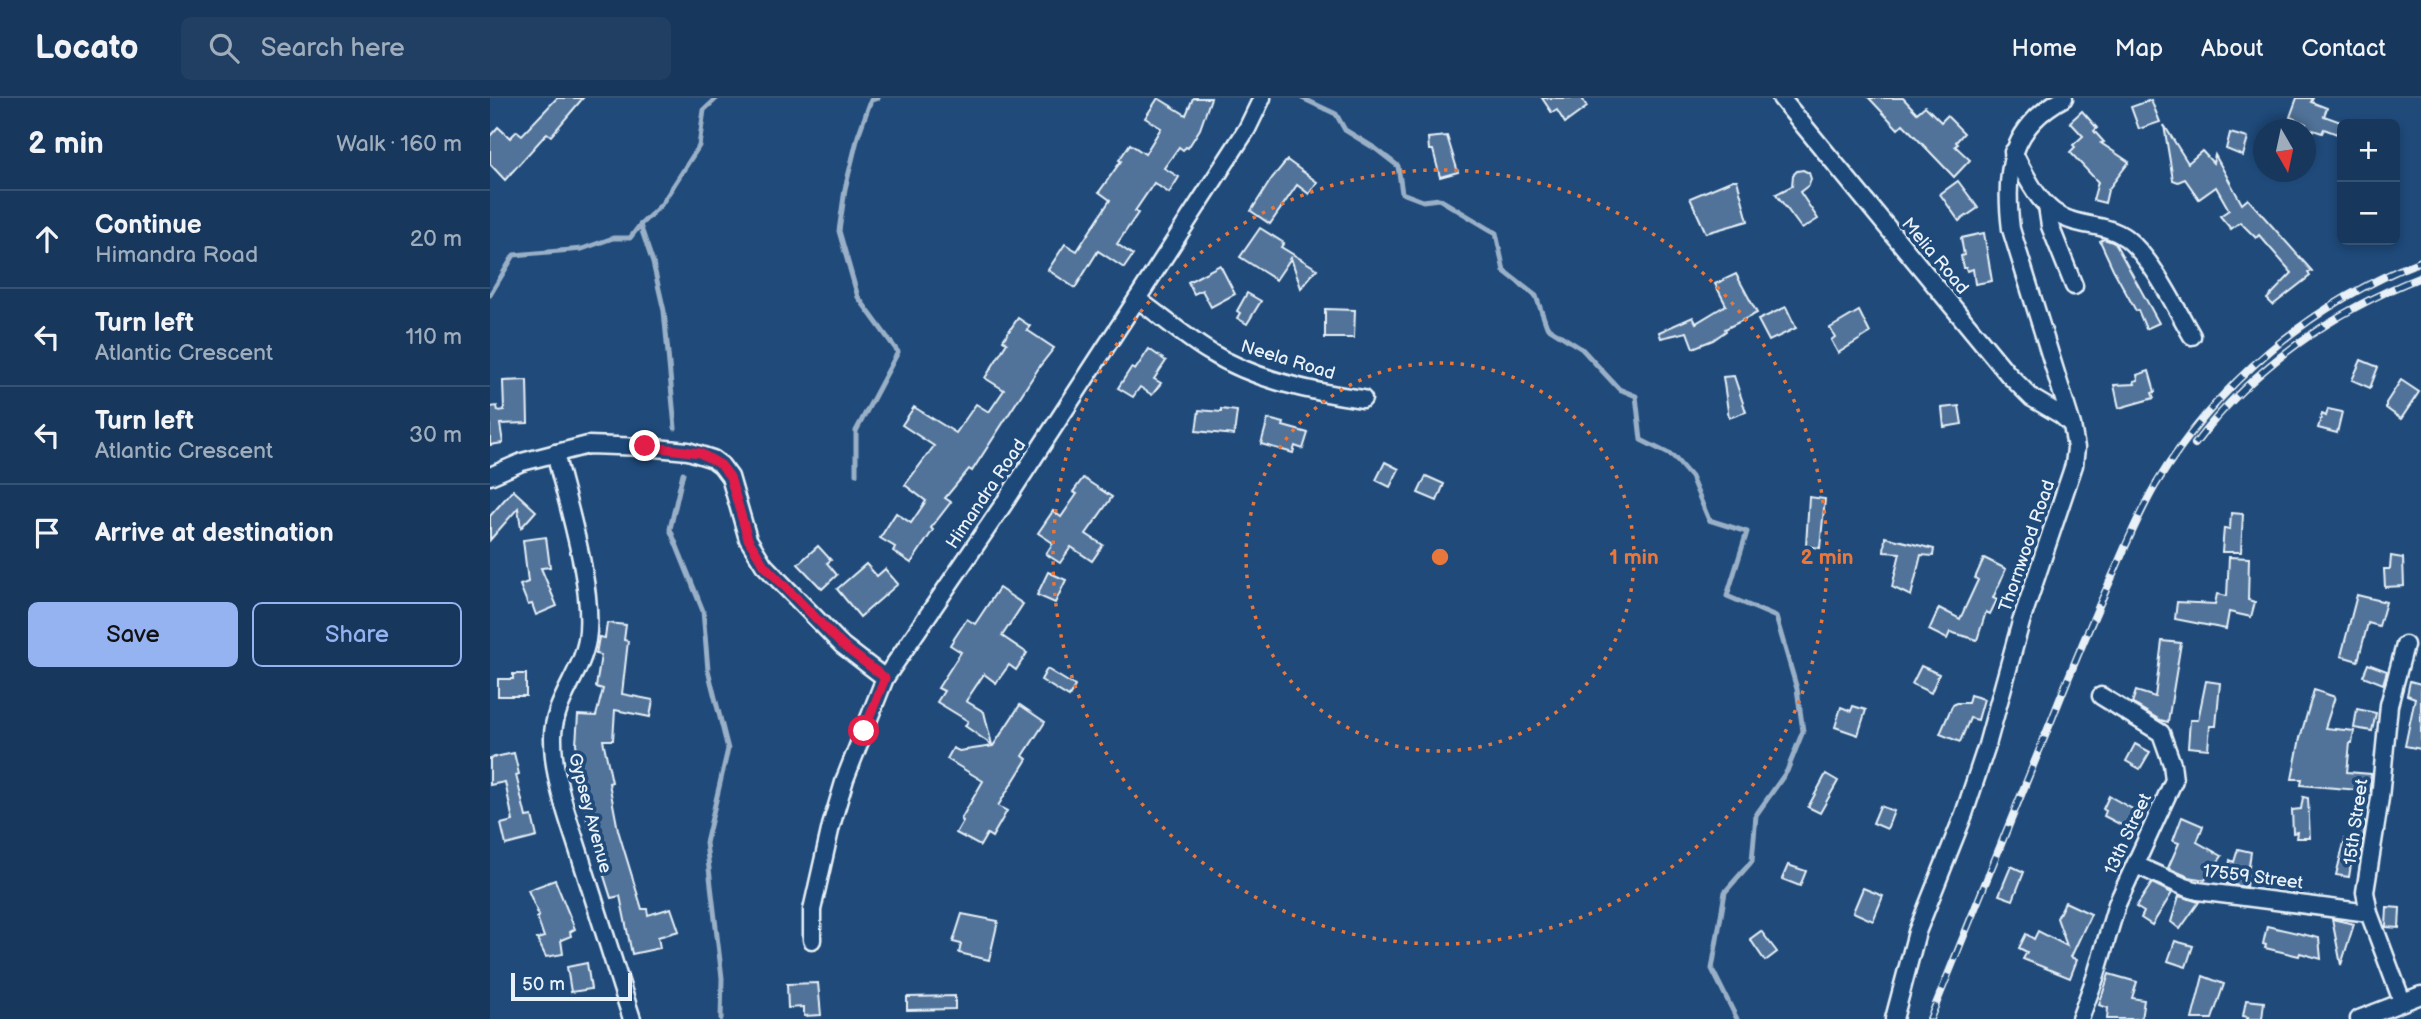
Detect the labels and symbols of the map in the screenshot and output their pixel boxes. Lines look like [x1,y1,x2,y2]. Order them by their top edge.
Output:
north arrow [2253,119,2316,182]
street label: Melia Road [1897,214,1973,298]
street label: Neela Road [1238,336,1338,384]
route end [629,430,660,461]
street label: Himandra Road [942,435,1030,553]
street label: Thornwood Road [1995,477,2059,615]
centre of rings [1428,545,1452,569]
text: 1 min [1609,545,1659,570]
text: 2 min [1800,545,1854,570]
route start [848,715,879,746]
street label: Gypsey Avenue [564,751,616,876]
street label: 15th Street [2340,777,2372,866]
street label: 13th Street [2100,790,2156,878]
street label: 17559 Street [2202,860,2305,894]
scale bar [511,970,632,1002]

